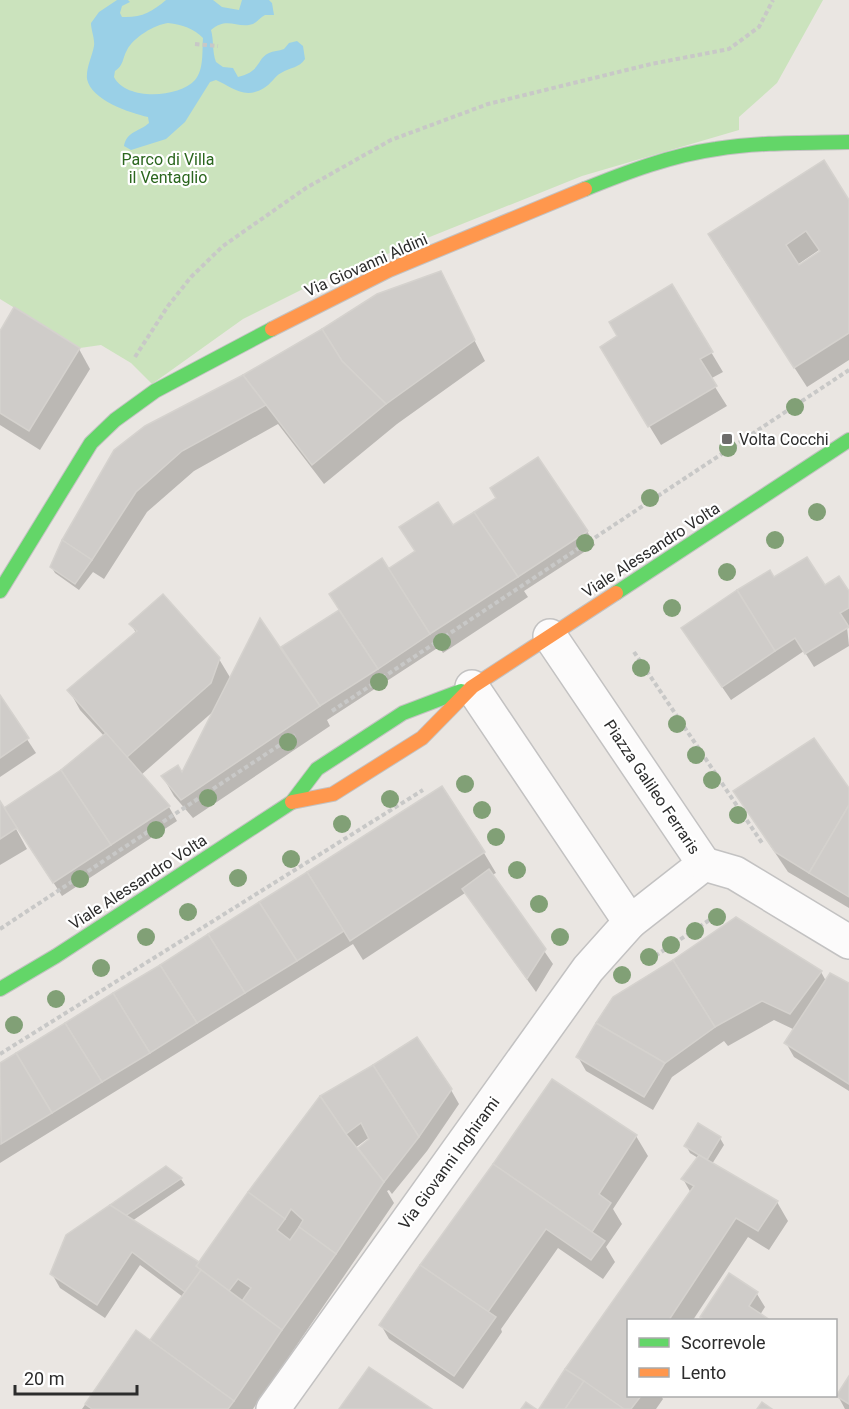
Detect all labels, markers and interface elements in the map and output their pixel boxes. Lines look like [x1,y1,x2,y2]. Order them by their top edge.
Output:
park label: Parco di Villa il Ventaglio [122,150,214,187]
street label: Via Giovanni Aldini [302,229,430,301]
place label: Volta Cocchi [739,430,829,449]
marker: Volta Cocchi [720,432,734,446]
street label: Viale Alessandro Volta [579,498,723,602]
street label: Piazza Galileo Ferraris [600,716,704,858]
street label: Viale Alessandro Volta [66,830,210,934]
street label: Via Giovanni Inghirami [395,1093,503,1233]
legend [627,1319,837,1397]
text: Scorrevole [681,1332,766,1353]
scale bar [15,1358,136,1396]
text: Lento [681,1362,726,1383]
text: 20 m [24,1368,64,1389]

